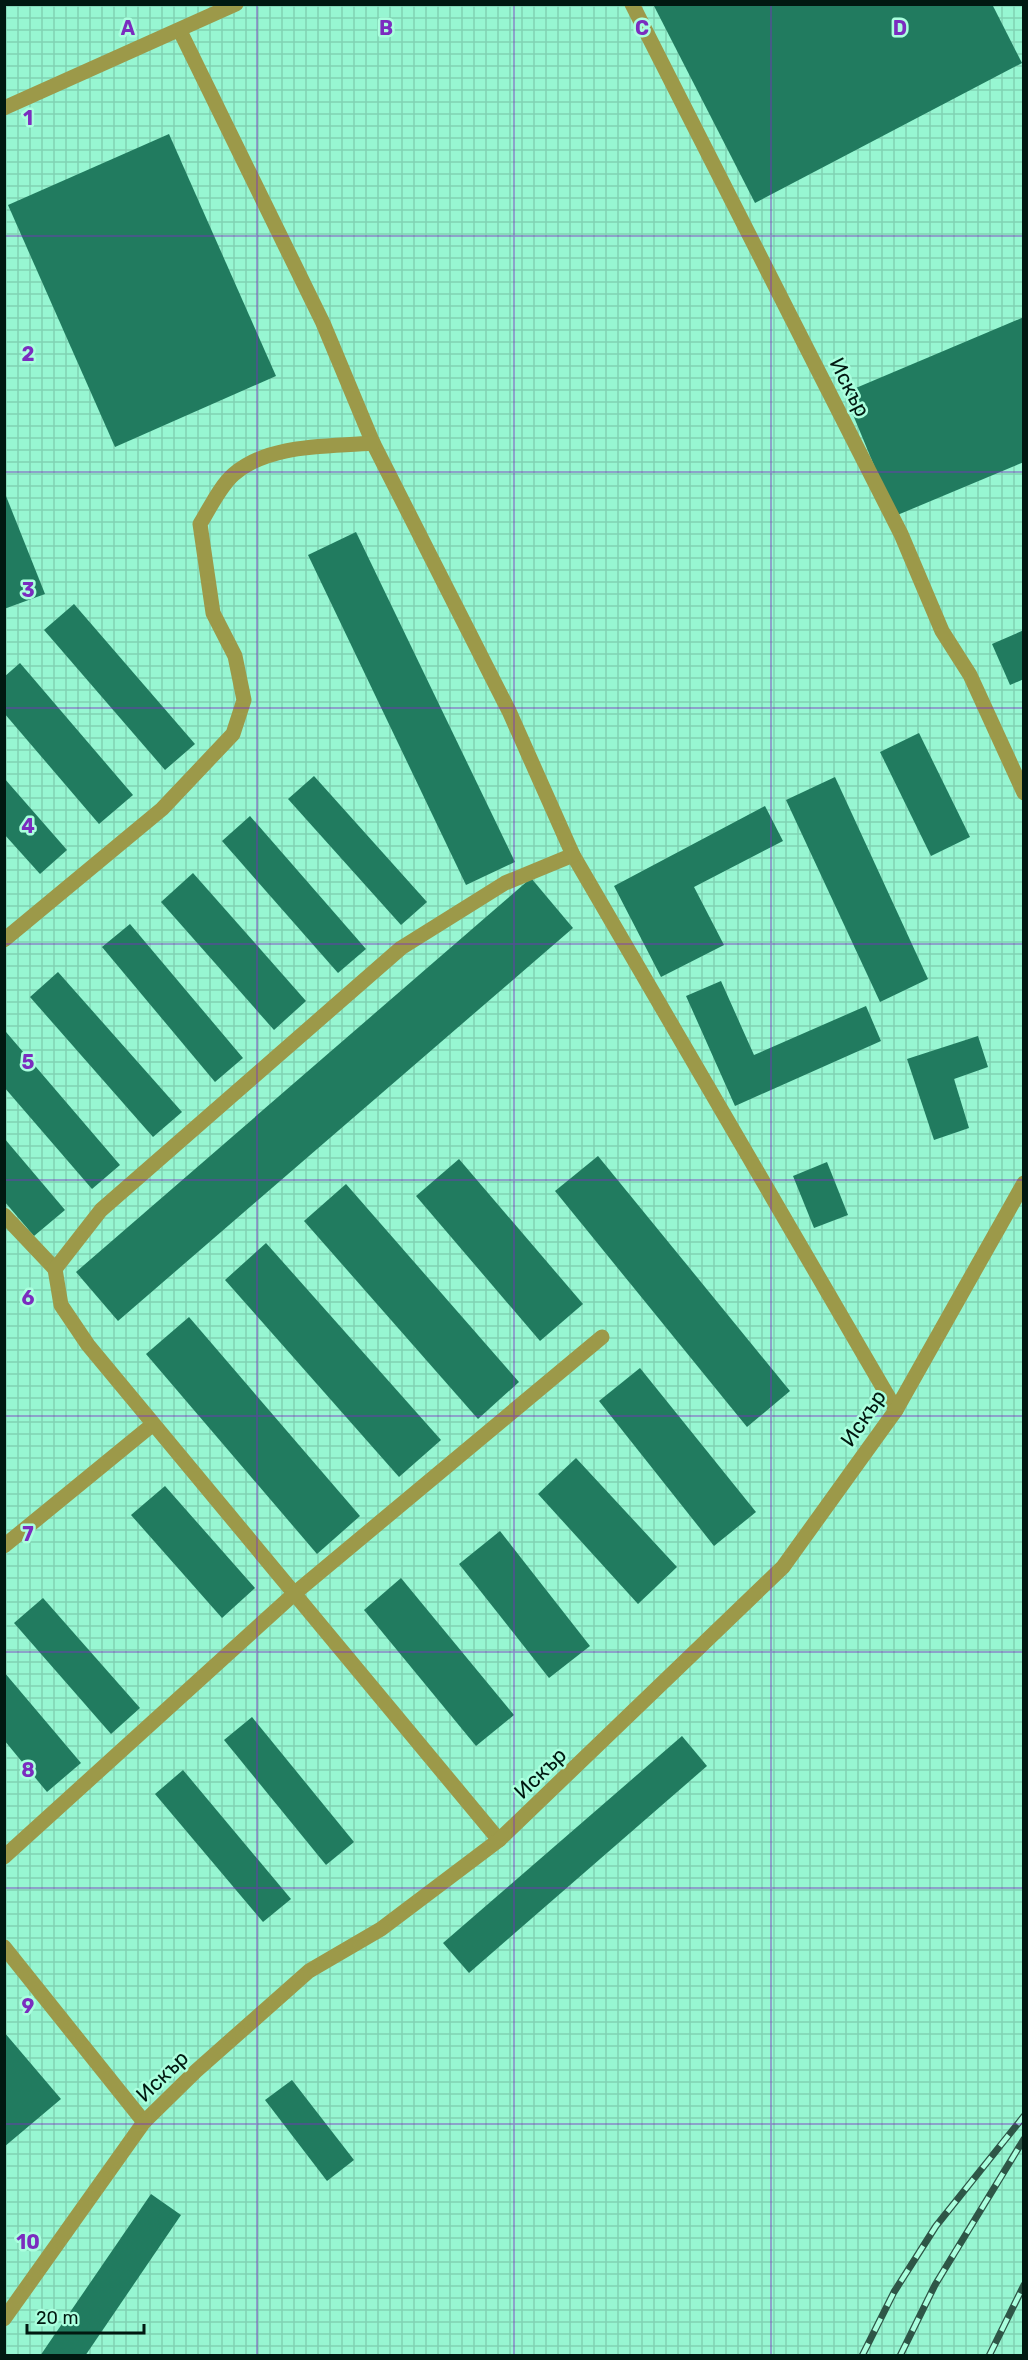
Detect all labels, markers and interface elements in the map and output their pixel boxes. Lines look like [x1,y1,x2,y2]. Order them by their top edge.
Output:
text: A [121,16,136,40]
text: B [379,16,393,40]
text: C [635,16,649,40]
text: D [893,16,907,40]
text: 1 [23,106,33,130]
text: 2 [22,342,35,366]
street label: Искър [825,353,875,421]
text: 3 [21,578,35,602]
text: 4 [21,814,35,838]
text: 5 [22,1050,35,1074]
text: 6 [21,1286,35,1310]
street label: Искър [835,1385,891,1451]
text: 7 [22,1522,34,1546]
street label: Искър [509,1742,571,1804]
text: 8 [21,1758,35,1782]
text: 9 [22,1994,35,2018]
street label: Искър [131,2045,193,2107]
text: 10 [16,2230,40,2254]
scale bar [27,2297,144,2335]
text: 20 m [36,2307,78,2329]

